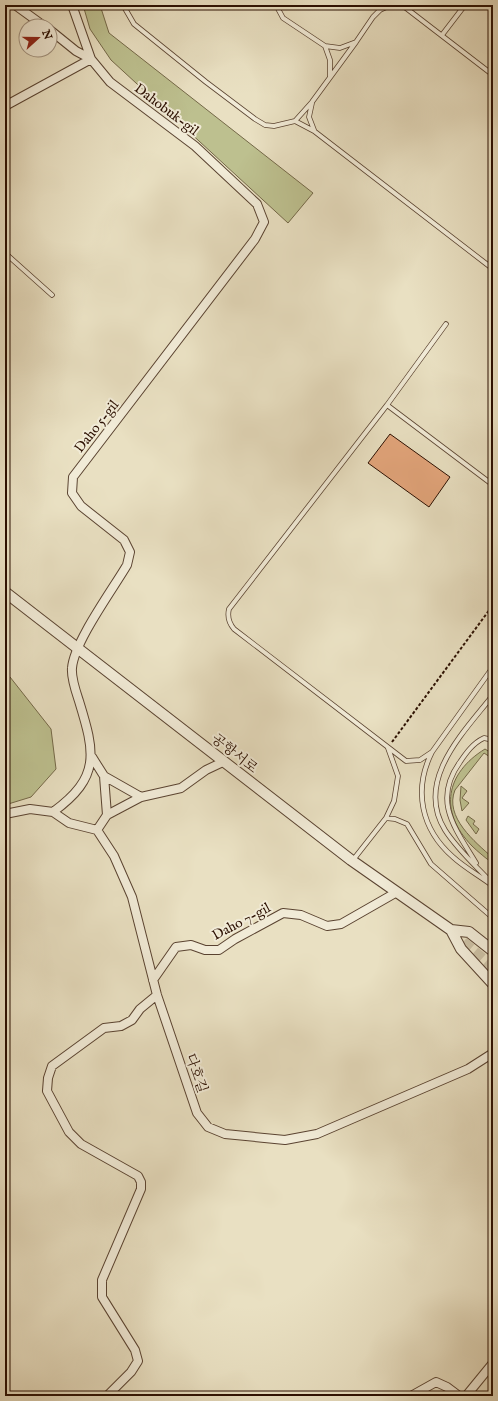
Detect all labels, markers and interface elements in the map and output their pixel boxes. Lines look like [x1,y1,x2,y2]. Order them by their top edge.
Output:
north arrow [18,18,58,58]
text: N [38,27,55,42]
street label: Dahobuk-gil [131,80,202,140]
street label: Daho 5-gil [71,397,123,457]
street label: 공항서로 [208,730,262,778]
street label: Daho 7-gil [209,899,274,945]
street label: 다호길 [181,1051,211,1095]

